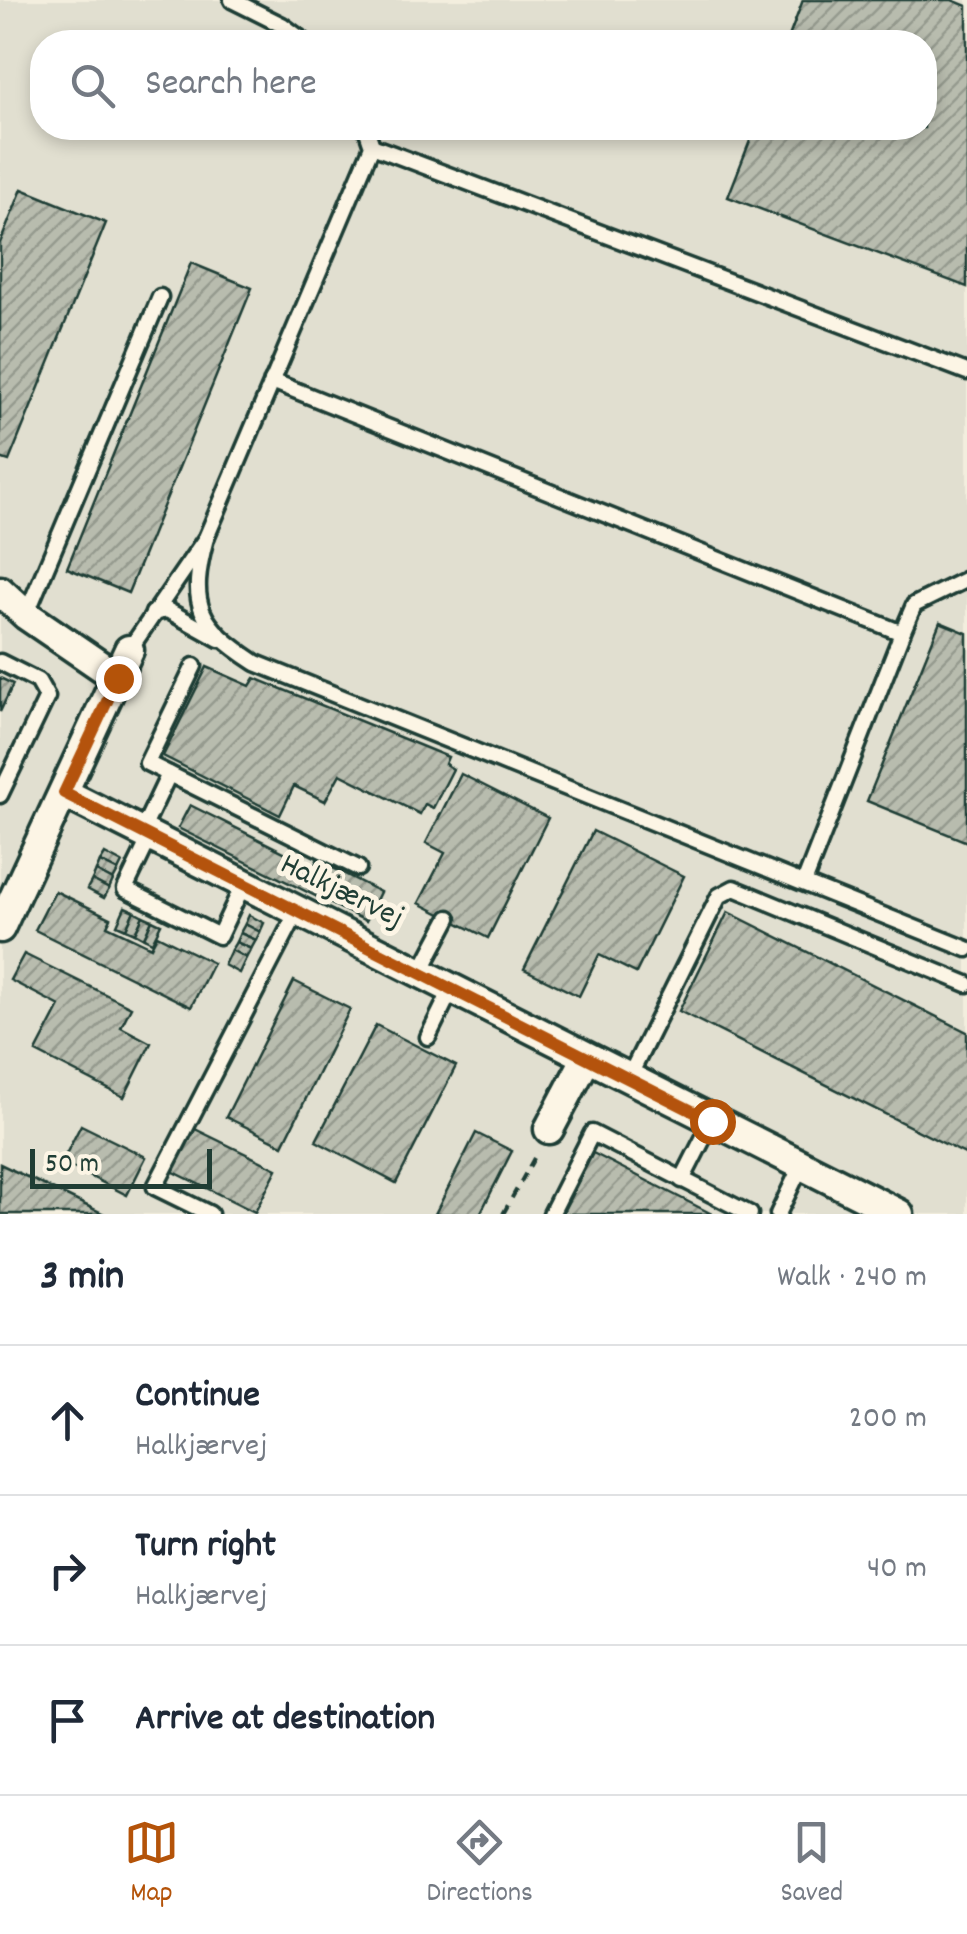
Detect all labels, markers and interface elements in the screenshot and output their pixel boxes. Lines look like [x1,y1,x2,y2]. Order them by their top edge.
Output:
search box [30,30,937,140]
icon: search [65,58,120,113]
text: Search here [145,58,317,113]
route end [96,656,142,702]
street label: Halkjærvej [271,843,411,943]
route start [690,1099,736,1145]
scale bar [30,1144,212,1188]
text: 50 m [45,1146,99,1186]
text: 3 min [40,1249,124,1309]
text: Walk · 240 m [777,1256,927,1302]
text: Continue [135,1370,260,1425]
icon: ahead [40,1393,95,1448]
text: 200 m [849,1397,927,1443]
text: Halkjærvej [135,1425,267,1471]
text: Turn right [135,1520,276,1575]
icon: right [40,1543,95,1598]
text: 40 m [867,1547,927,1593]
text: Halkjærvej [135,1575,267,1621]
icon: arrive [40,1693,95,1748]
text: Arrive at destination [135,1693,435,1748]
tab: Map [124,1815,179,1915]
tab: Directions [427,1815,533,1915]
tab: Saved [781,1815,843,1915]

